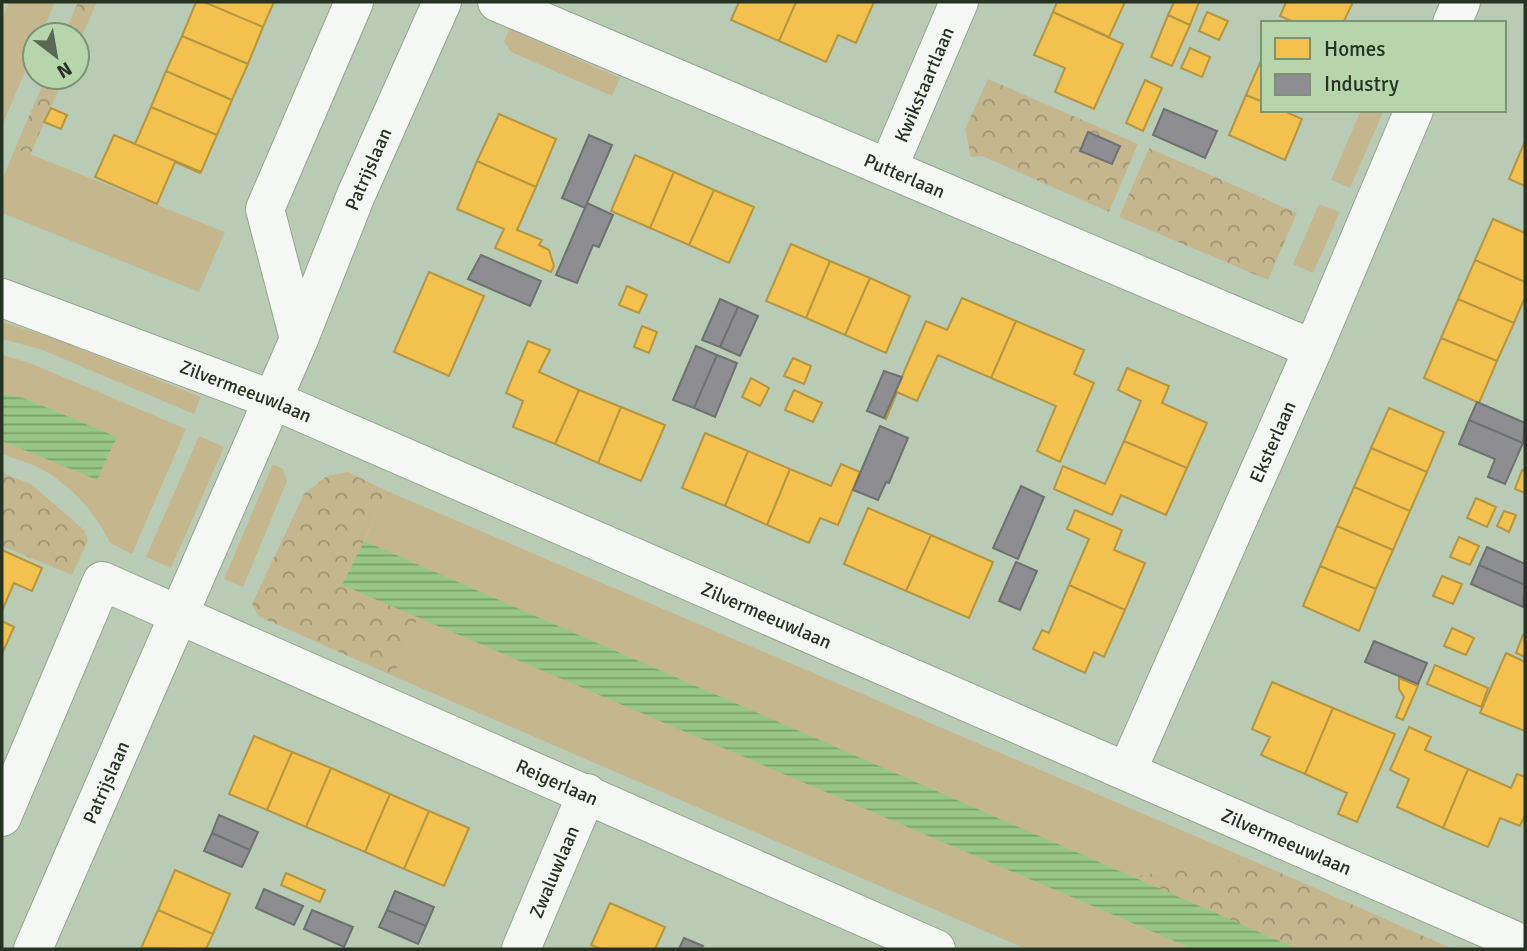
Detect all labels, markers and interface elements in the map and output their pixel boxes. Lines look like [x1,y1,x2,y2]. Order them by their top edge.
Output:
north arrow [21,21,91,91]
legend [1261,21,1506,112]
street label: Kwikstaartlaan [889,23,960,146]
text: Homes [1324,36,1386,62]
text: N [52,56,76,83]
text: Industry [1324,71,1399,97]
street label: Patrijslaan [340,124,397,214]
street label: Putterlaan [860,148,948,204]
street label: Zilvermeeuwlaan [176,355,315,428]
street label: Eksterlaan [1245,397,1302,487]
street label: Zilvermeeuwlaan [697,577,835,655]
street label: Patrijslaan [78,738,135,828]
street label: Reigerlaan [512,754,602,812]
street label: Zilvermeeuwlaan [1217,803,1355,881]
street label: Zwaluwlaan [525,822,585,922]

